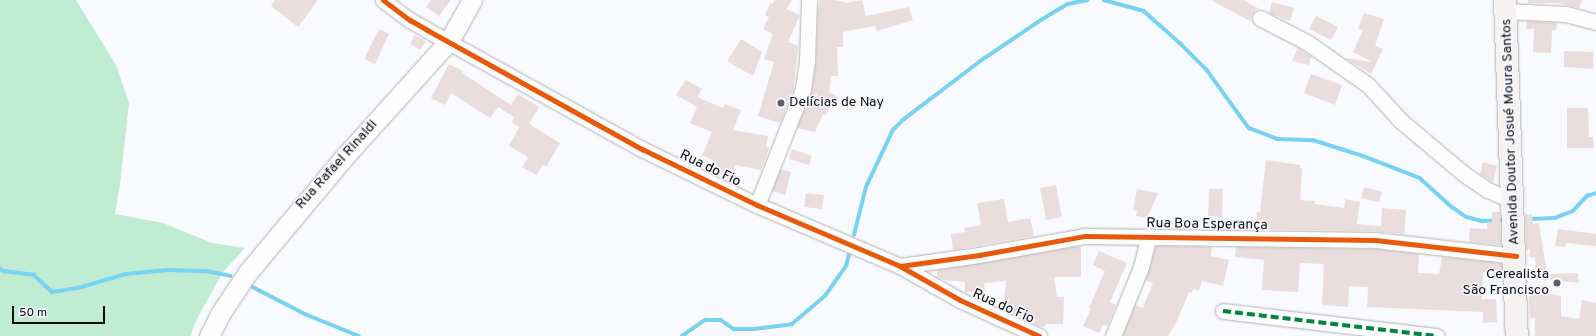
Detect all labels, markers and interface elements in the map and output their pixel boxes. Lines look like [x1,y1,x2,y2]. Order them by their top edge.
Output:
street label: Avenida Doutor Josué Moura Santos [1499,19,1523,245]
place label: Delícias de Nay [789,95,884,111]
marker: Delícias de Nay [776,98,786,108]
street label: Rua Rafael Rinaldi [293,117,381,213]
street label: Rua do Fio [677,147,743,191]
street label: Rua Boa Esperança [1146,216,1268,234]
place label: Cerealista São Francisco [1463,267,1549,300]
marker: Cerealista São Francisco [1552,278,1562,288]
street label: Rua do Fio [969,286,1037,328]
scale bar [14,298,107,324]
text: 50 m [19,305,47,321]

